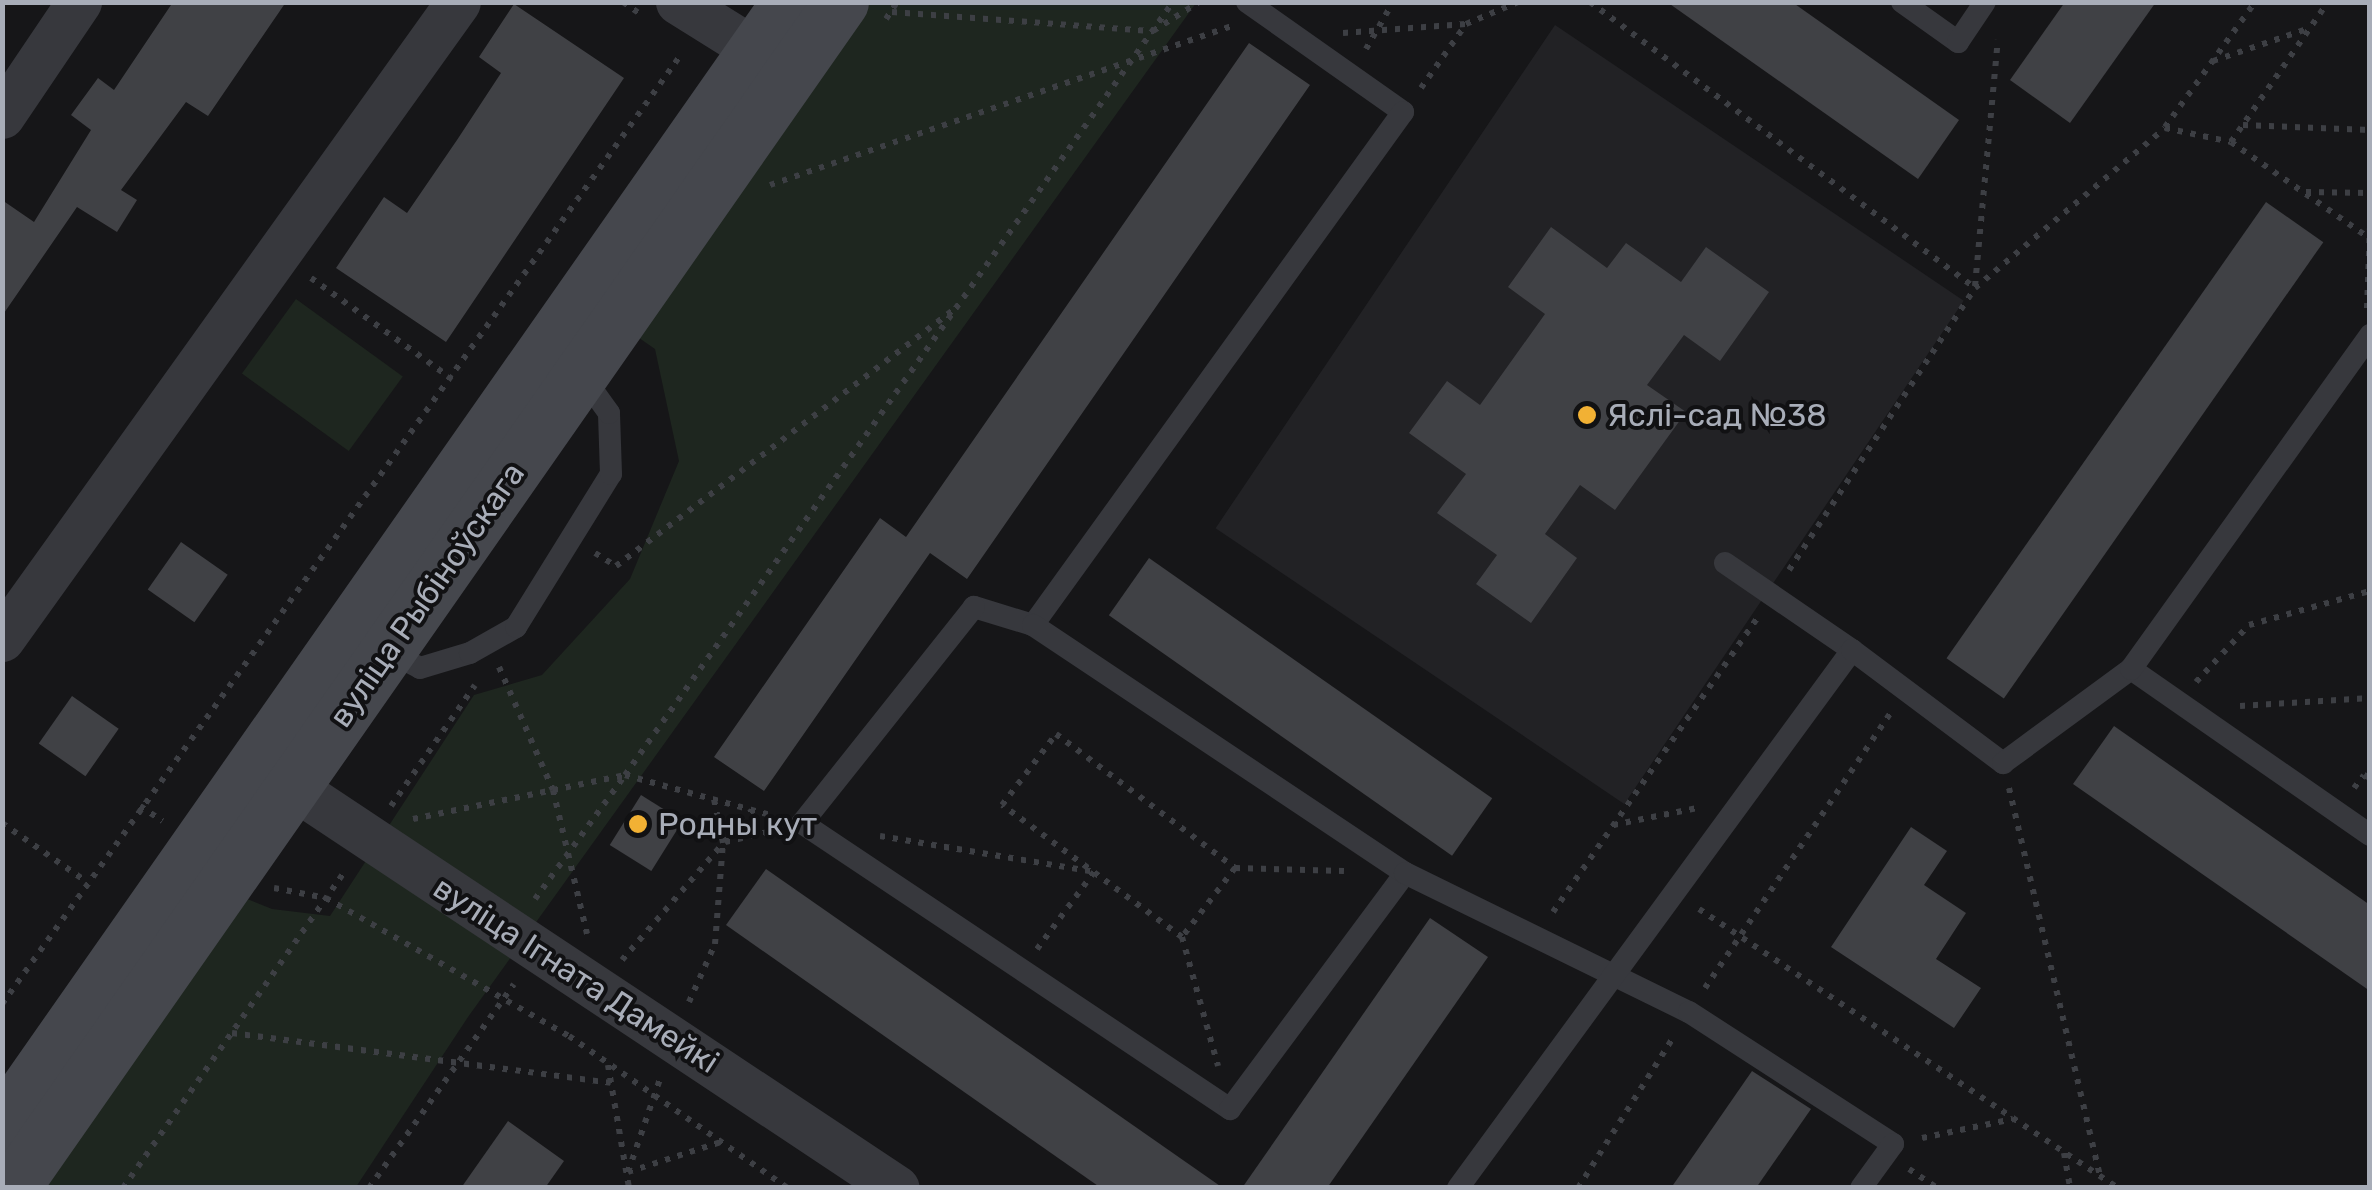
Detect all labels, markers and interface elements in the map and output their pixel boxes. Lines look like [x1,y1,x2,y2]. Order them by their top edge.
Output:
place label: Яслі-сад №38 [1607,396,1827,434]
marker: Яслі-сад №38 [1576,404,1598,426]
street label: вуліца Рыбіноўскага [321,456,533,734]
place label: Родны кут [658,805,817,843]
marker: Родны кут [627,813,649,835]
street label: вуліца Ігната Дамейкі [426,868,726,1082]

